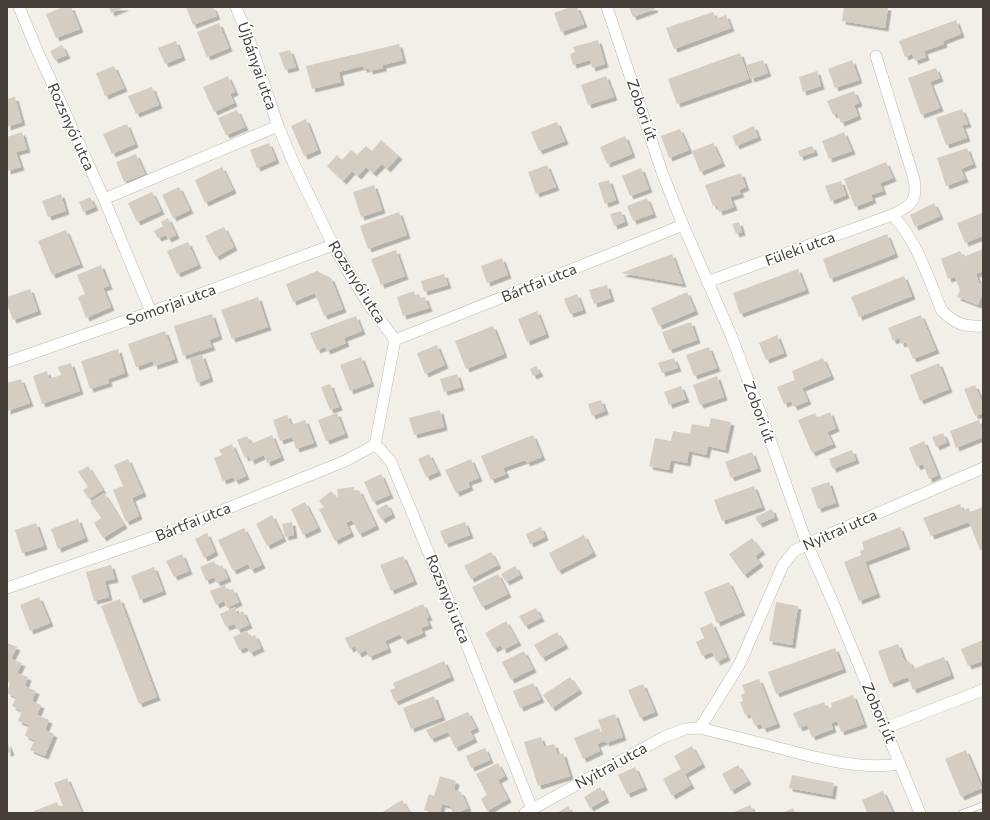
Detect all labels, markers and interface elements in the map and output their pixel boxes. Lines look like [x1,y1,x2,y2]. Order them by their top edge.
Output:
street label: Újbányai utca [235,19,282,112]
street label: Zobori út [624,76,662,143]
street label: Rozsnyói utca [45,80,99,173]
street label: Füleki utca [762,227,837,269]
street label: Rozsnyói utca [325,237,390,326]
street label: Bártfai utca [498,259,579,305]
street label: Somorjai utca [123,280,218,329]
street label: Zobori út [741,378,779,445]
street label: Bártfai utca [152,498,233,544]
street label: Nyitrai utca [800,505,879,553]
street label: Rozsnyói utca [423,552,475,646]
street label: Zobori út [859,680,901,746]
street label: Nyitrai utca [572,738,650,792]

